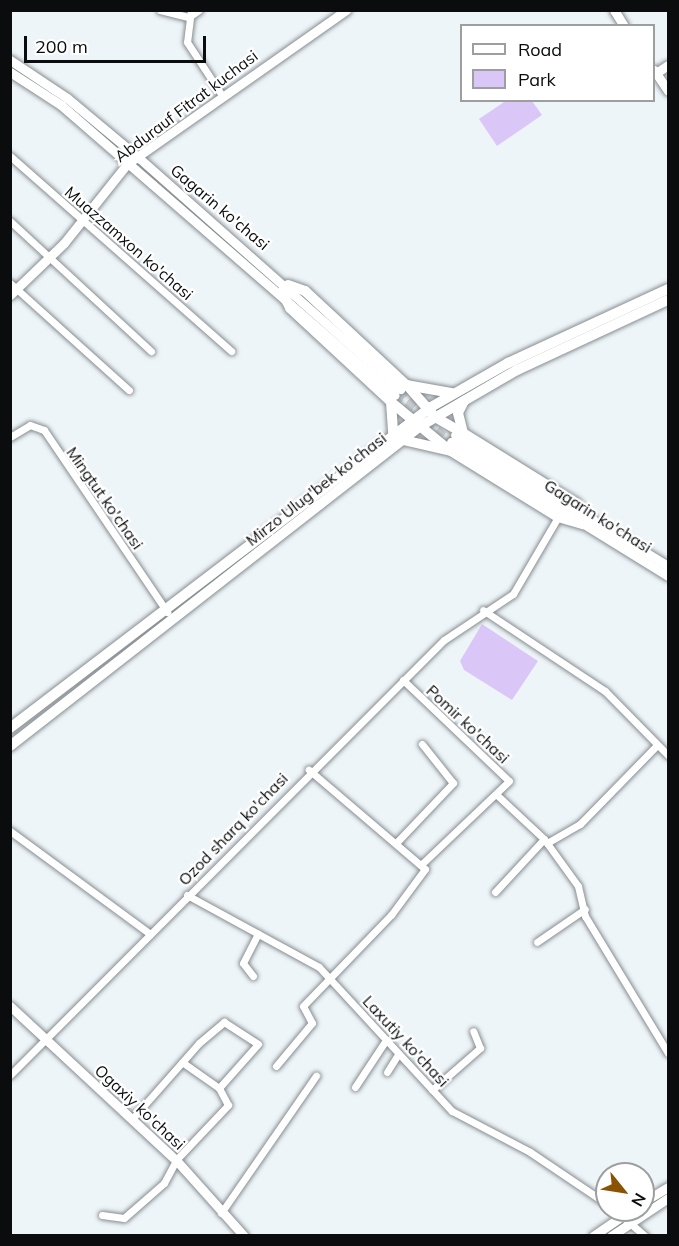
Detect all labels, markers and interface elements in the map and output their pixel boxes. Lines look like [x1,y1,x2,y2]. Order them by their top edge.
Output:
scale bar [27,24,208,62]
legend [460,24,655,102]
text: 200 m [35,35,88,58]
text: Road [518,38,562,61]
street label: Abdurauf Fitrat kuchasi [111,46,261,166]
text: Park [518,68,556,91]
street label: Gagarin ko'chasi [167,160,273,254]
street label: Muazzamxon ko'chasi [61,182,197,304]
street label: Mirzo Ulug'bek ko'chasi [242,428,390,550]
street label: Mingtut ko'chasi [63,443,147,553]
street label: Gagarin ko'chasi [541,475,655,557]
street label: Pomir ko'chasi [423,681,513,767]
street label: Ozod sharq ko'chasi [174,769,292,889]
street label: Laxutiy ko'chasi [359,991,453,1091]
street label: Ogaxiy ko'chasi [91,1060,189,1154]
north arrow [595,1162,655,1222]
text: N [627,1190,651,1210]

